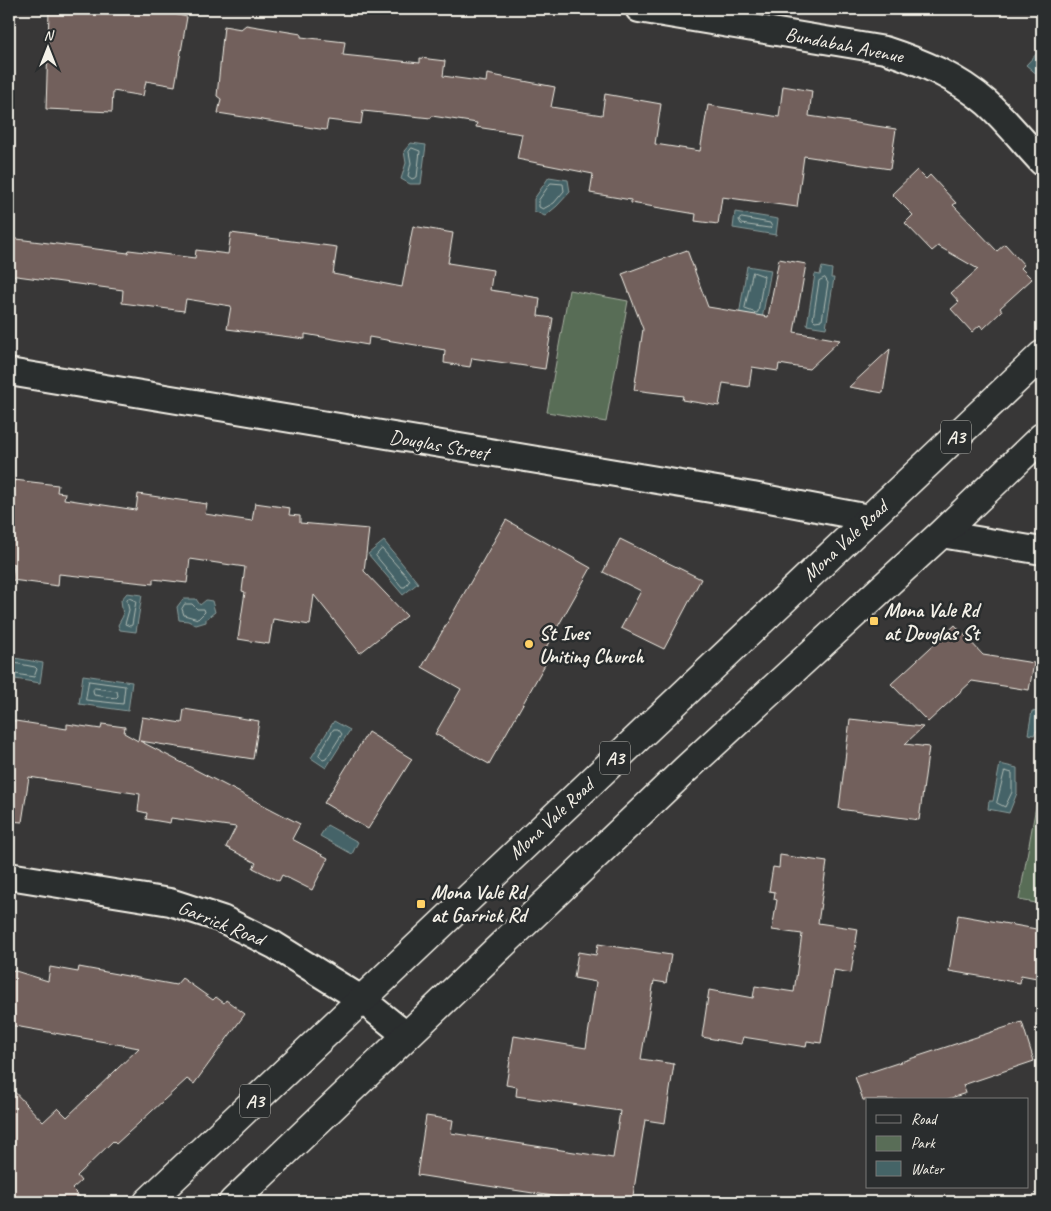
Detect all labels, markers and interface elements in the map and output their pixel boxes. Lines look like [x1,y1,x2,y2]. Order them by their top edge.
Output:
street label: Bundabah Avenue [783,21,907,69]
north arrow [22,22,72,72]
text: N [44,27,55,44]
road number: A3 [941,421,971,454]
street label: Douglas Street [388,424,494,467]
street label: Mona Vale Road [797,493,895,587]
place label: Mona Vale Rd at Douglas St [884,598,982,646]
marker: Mona Vale Rd at Douglas St [868,615,880,627]
place label: St Ives Uniting Church [539,621,644,669]
marker: St Ives Uniting Church [523,638,535,650]
road number: A3 [600,741,630,774]
street label: Mona Vale Road [503,771,601,865]
place label: Mona Vale Rd at Garrick Rd [431,880,530,928]
street label: Garrick Road [174,894,271,953]
marker: Mona Vale Rd at Garrick Rd [415,898,427,910]
road number: A3 [240,1084,270,1118]
legend [866,1098,1028,1188]
text: Road [911,1110,938,1129]
text: Park [911,1134,936,1153]
text: Water [911,1160,945,1179]

